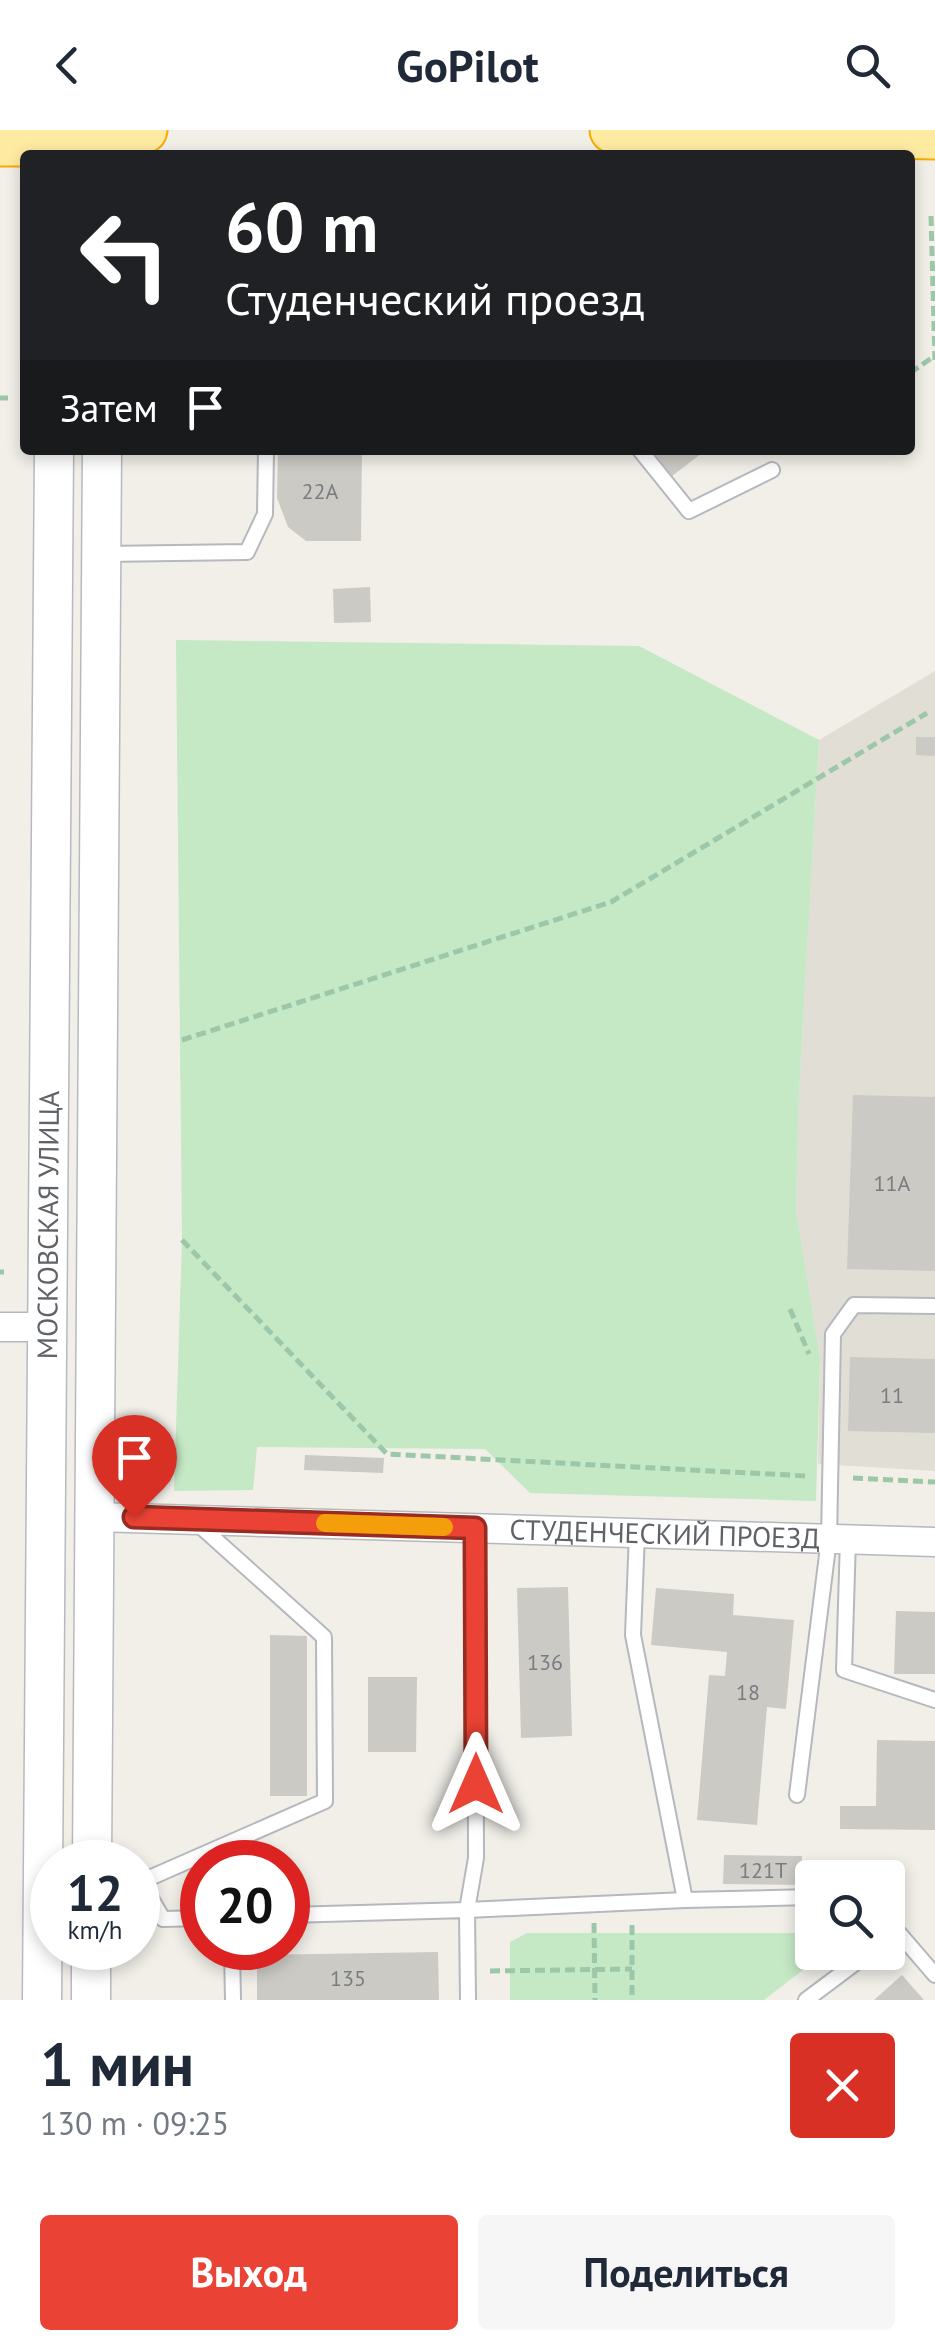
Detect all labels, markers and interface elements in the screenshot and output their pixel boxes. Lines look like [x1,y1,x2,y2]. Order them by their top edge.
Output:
text: GoPilot [396,36,539,94]
icon: back [40,38,95,93]
icon: search [840,38,895,93]
text: 60 m [225,181,378,271]
icon: left [60,190,190,320]
text: Студенческий проезд [225,269,645,327]
icon: arrive [178,380,233,435]
text: Затем [60,383,158,432]
house number: 22А [302,477,339,505]
street label: МОСКОВСКАЯ УЛИЦА [28,1090,67,1359]
house number: 11А [874,1169,911,1197]
house number: 11 [880,1381,904,1409]
pin [92,1415,177,1518]
icon: arrive [107,1430,162,1485]
street label: СТУДЕНЧЕСКИЙ ПРОЕЗД [509,1510,821,1557]
house number: 136 [527,1648,563,1676]
house number: 18 [736,1678,760,1706]
position arrow [424,1732,528,1836]
speed limit sign: 20 [180,1840,310,1970]
house number: 121Т [739,1856,787,1884]
text: 12 [67,1860,123,1925]
map controls [795,1860,905,1970]
button: search [795,1860,905,1970]
text: km/h [68,1914,122,1946]
house number: 135 [330,1964,366,1992]
text: 1 мин [40,2025,194,2103]
button: close [790,2033,895,2138]
text: 130 m · 09:25 [40,2102,229,2144]
button: Выход [40,2215,458,2330]
button: Поделиться [478,2215,895,2330]

